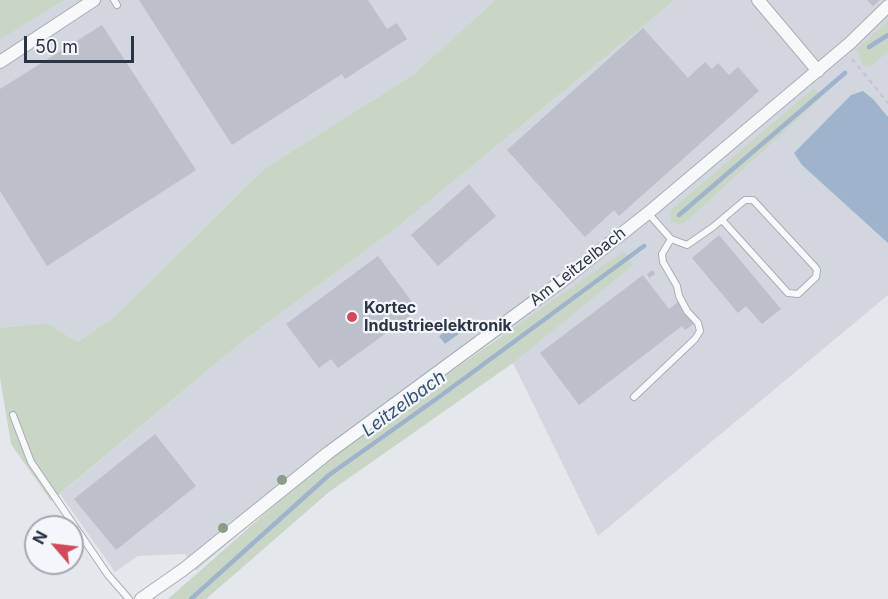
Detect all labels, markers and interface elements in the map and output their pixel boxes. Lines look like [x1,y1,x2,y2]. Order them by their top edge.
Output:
scale bar [27,24,136,62]
text: 50 m [35,36,78,57]
street label: Am Leitzelbach [526,224,630,310]
place label: Kortec Industrieelektronik [364,298,512,336]
marker: Kortec Industrieelektronik [345,310,359,324]
water label: Leitzelbach [358,366,450,442]
north arrow [24,515,84,575]
text: N [28,527,52,548]

